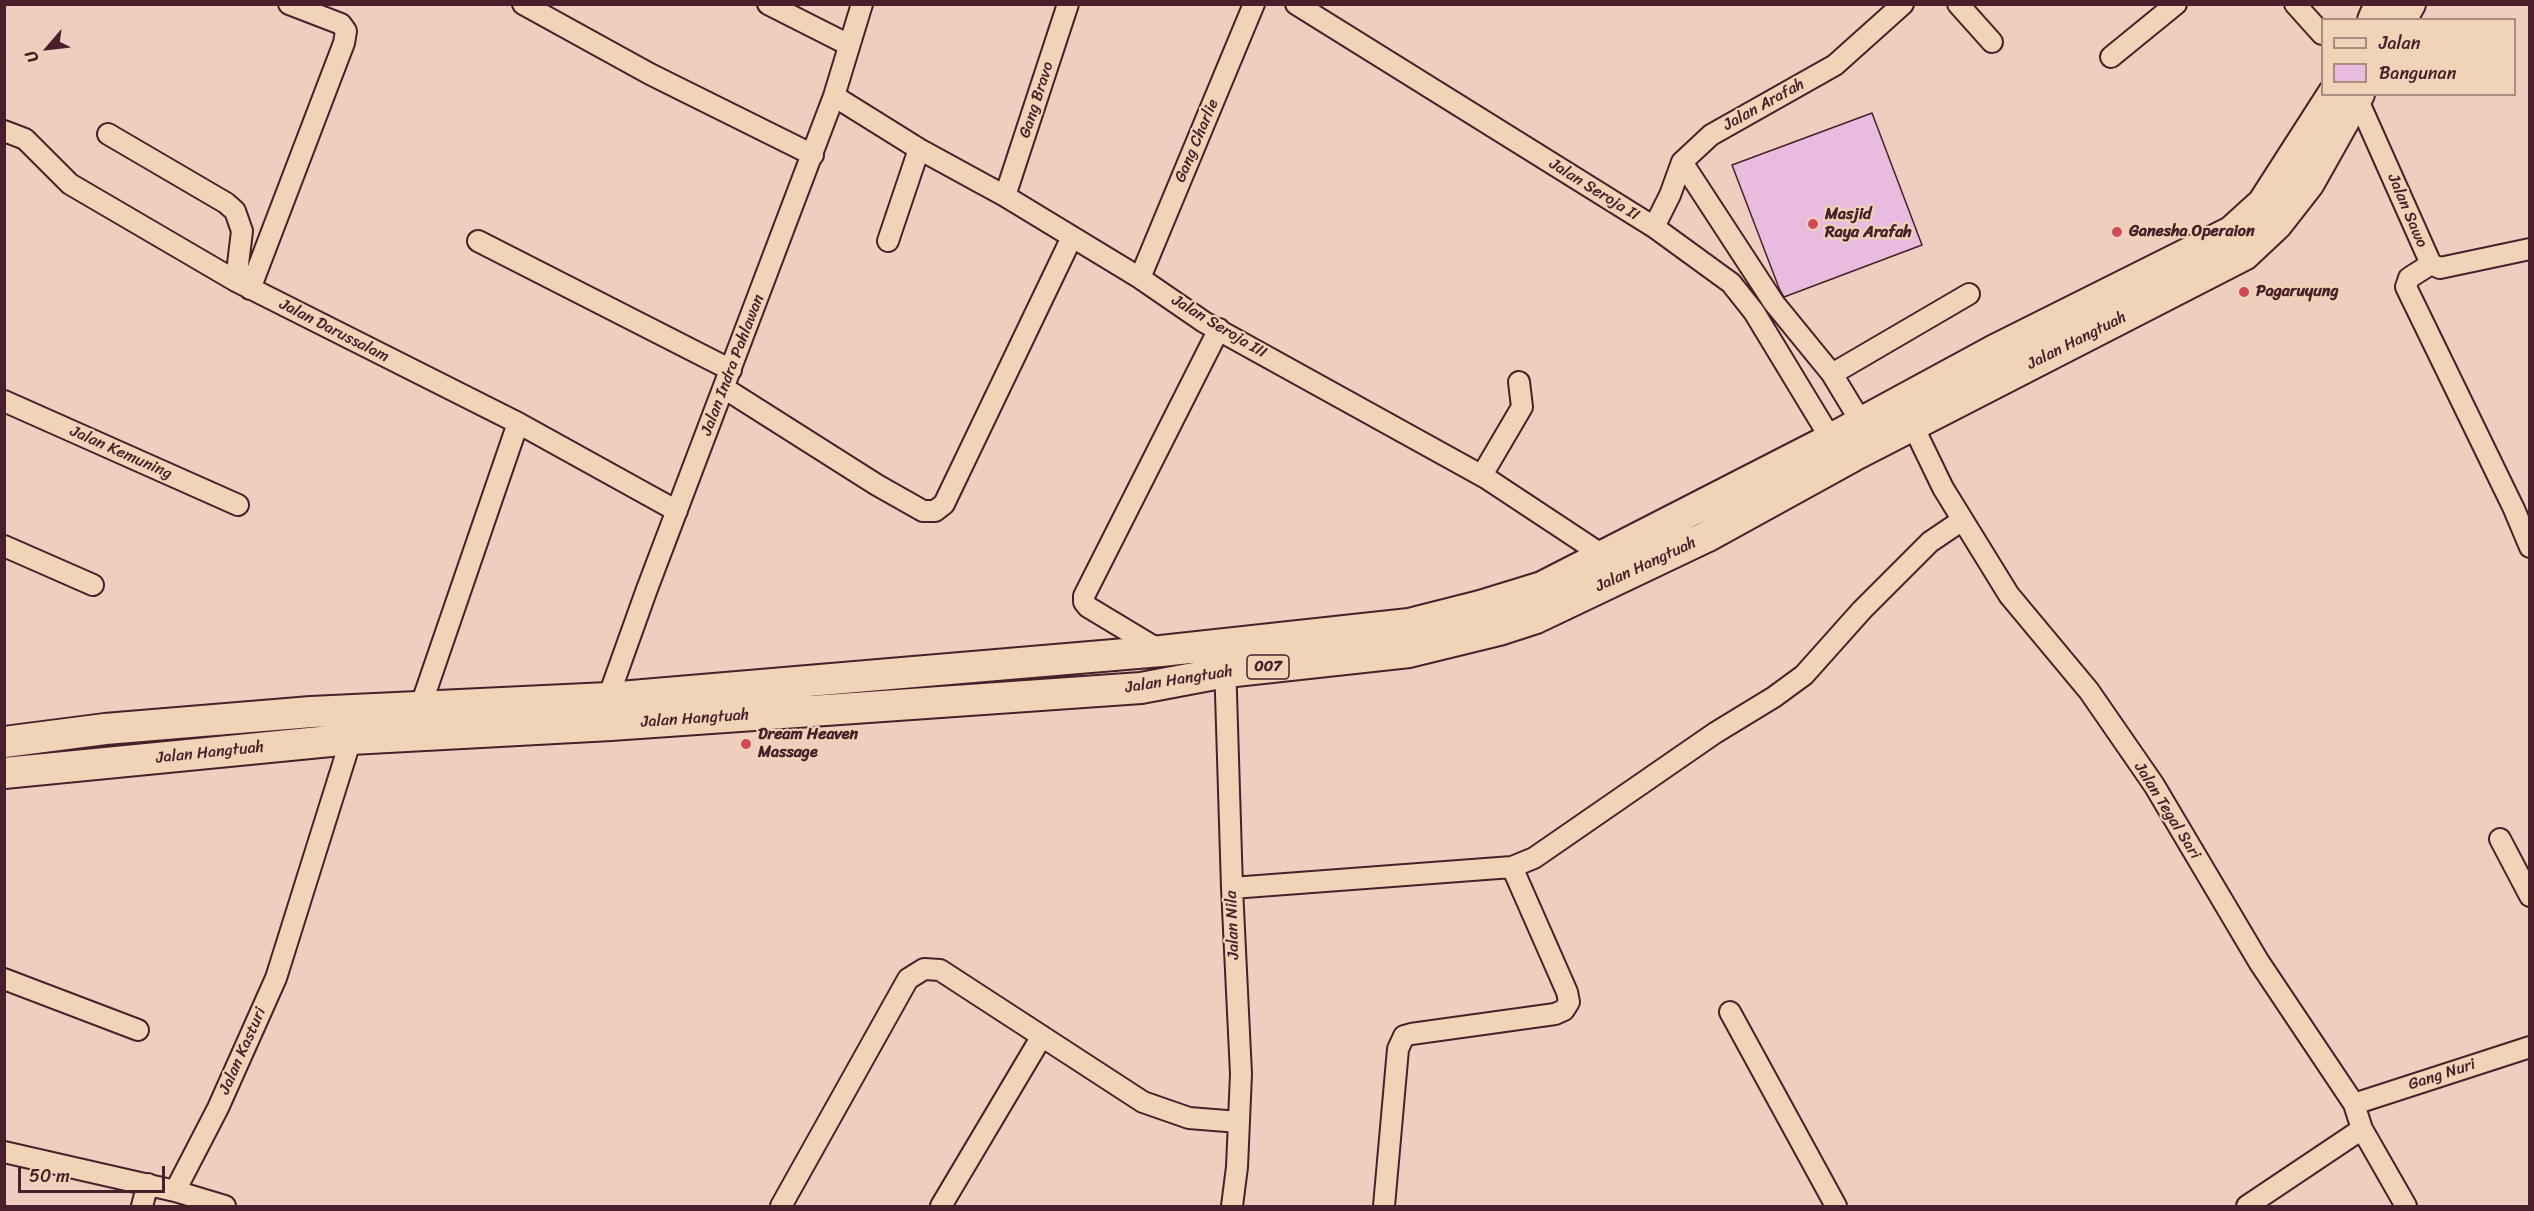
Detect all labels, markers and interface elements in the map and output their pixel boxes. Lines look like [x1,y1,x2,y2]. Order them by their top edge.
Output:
north arrow [18,18,78,78]
legend [2321,18,2516,96]
text: Jalan [2379,27,2420,59]
text: U [16,45,47,68]
text: Bangunan [2379,57,2456,89]
street label: Gang Bravo [1016,59,1058,141]
street label: Jalan Arafah [1720,75,1808,135]
street label: Gang Charlie [1171,97,1223,185]
street label: Jalan Seroja II [1545,155,1643,225]
street label: Jalan Sawo [2383,171,2431,251]
place label: Masjid Raya Arafah [1825,205,1912,243]
marker: Masjid Raya Arafah [1806,217,1820,231]
place label: Ganesha Operaion [2129,222,2255,242]
marker: Ganesha Operaion [2110,225,2124,239]
place label: Pagaruyung [2256,282,2338,302]
marker: Pagaruyung [2237,285,2251,299]
street label: Jalan Seroja III [1168,291,1270,363]
street label: Jalan Indra Pahlawan [697,292,769,438]
street label: Jalan Darussalam [276,295,392,367]
street label: Jalan Hangtuah [2024,308,2130,374]
street label: Jalan Kemuning [67,422,175,484]
street label: Jalan Hangtuah [1593,533,1699,597]
road number: 007 [1247,655,1289,679]
street label: Jalan Hangtuah [1124,662,1234,698]
street label: Jalan Hangtuah [640,706,750,732]
place label: Dream Heaven Massage [758,725,858,763]
marker: Dream Heaven Massage [739,737,753,751]
street label: Jalan Hangtuah [155,738,265,768]
street label: Jalan Tegal Sari [2130,759,2204,863]
street label: Jalan Nila [1222,890,1244,960]
street label: Jalan Kasturi [215,1005,271,1097]
street label: Gang Nuri [2406,1055,2478,1095]
scale bar [21,1154,168,1192]
text: 50 m [29,1160,70,1192]

